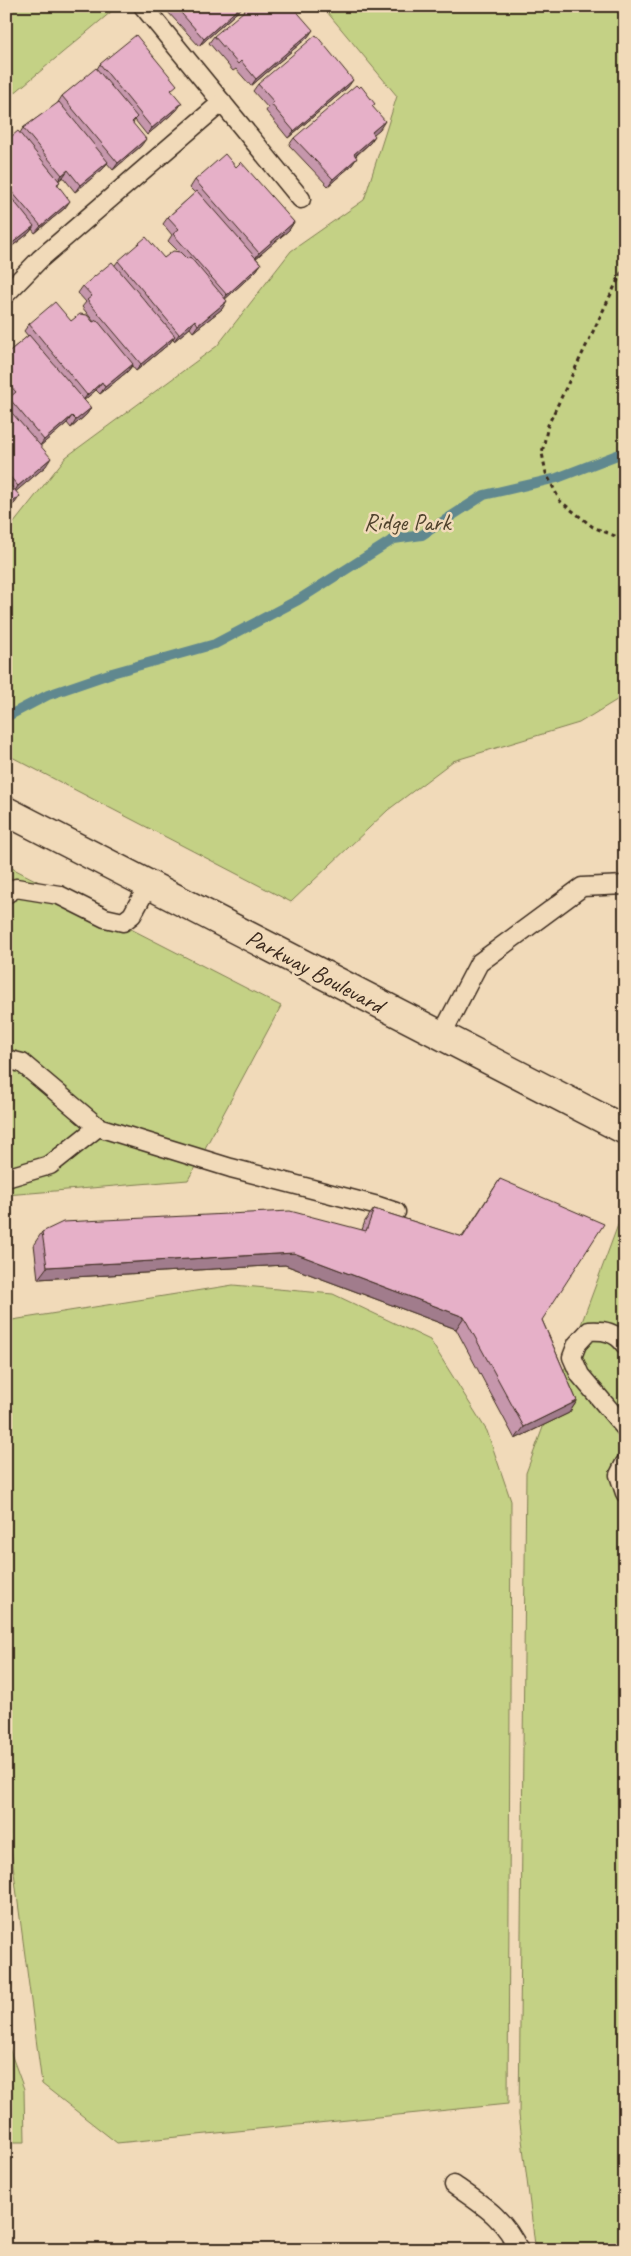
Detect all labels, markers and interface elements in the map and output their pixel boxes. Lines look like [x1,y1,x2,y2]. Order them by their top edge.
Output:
park label: Ridge Park [364,507,452,537]
street label: Parkway Boulevard [241,922,392,1022]

